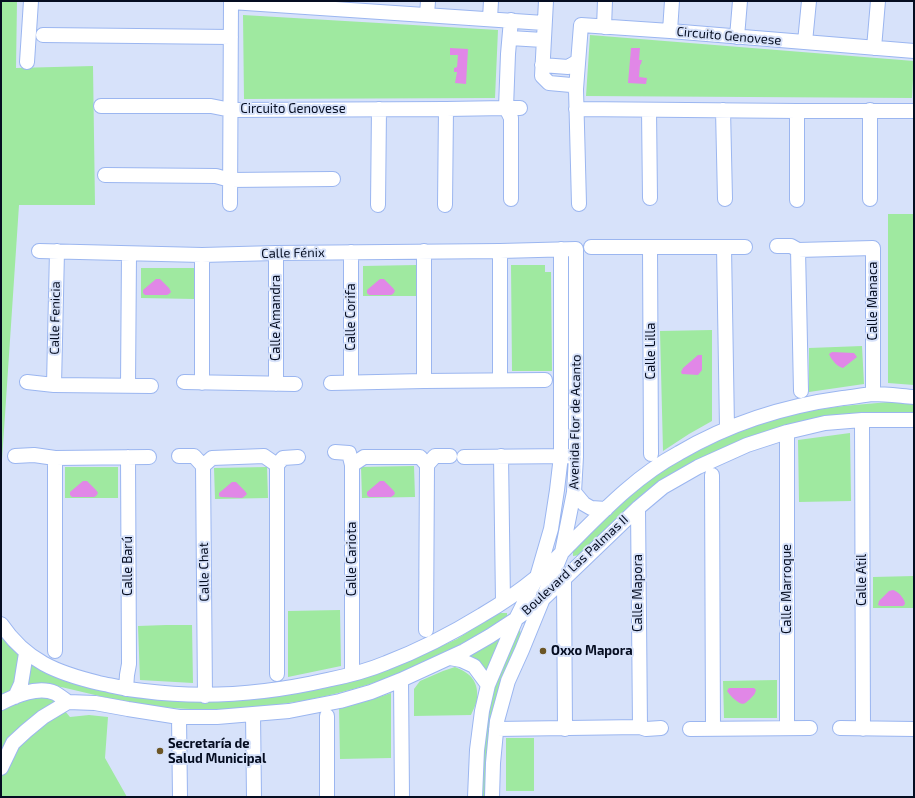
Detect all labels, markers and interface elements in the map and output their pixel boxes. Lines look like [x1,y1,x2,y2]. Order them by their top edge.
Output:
street label: Circuito Genovese [676,24,782,48]
street label: Circuito Genovese [240,101,346,117]
street label: Calle Fénix [261,245,325,261]
street label: Calle Manaca [865,262,881,340]
street label: Calle Amandra [268,275,284,361]
street label: Calle Fenicia [47,281,63,355]
street label: Calle Corifa [343,283,359,351]
street label: Calle Lilla [643,323,659,379]
street label: Avenida Flor de Acanto [566,354,584,490]
street label: Boulevard Las Palmas II [519,512,631,618]
street label: Calle Cariota [344,522,360,596]
street label: Calle Barú [120,536,136,596]
street label: Calle Chat [196,542,212,602]
street label: Calle Marroque [779,544,795,634]
street label: Calle Mapora [630,554,646,632]
street label: Calle Atil [854,554,870,606]
place label: Oxxo Mapora [551,643,633,659]
marker: Oxxo Mapora [538,646,548,656]
place label: Secretaría de Salud Municipal [168,736,266,767]
marker: Secretaría de Salud Municipal [155,746,165,756]

